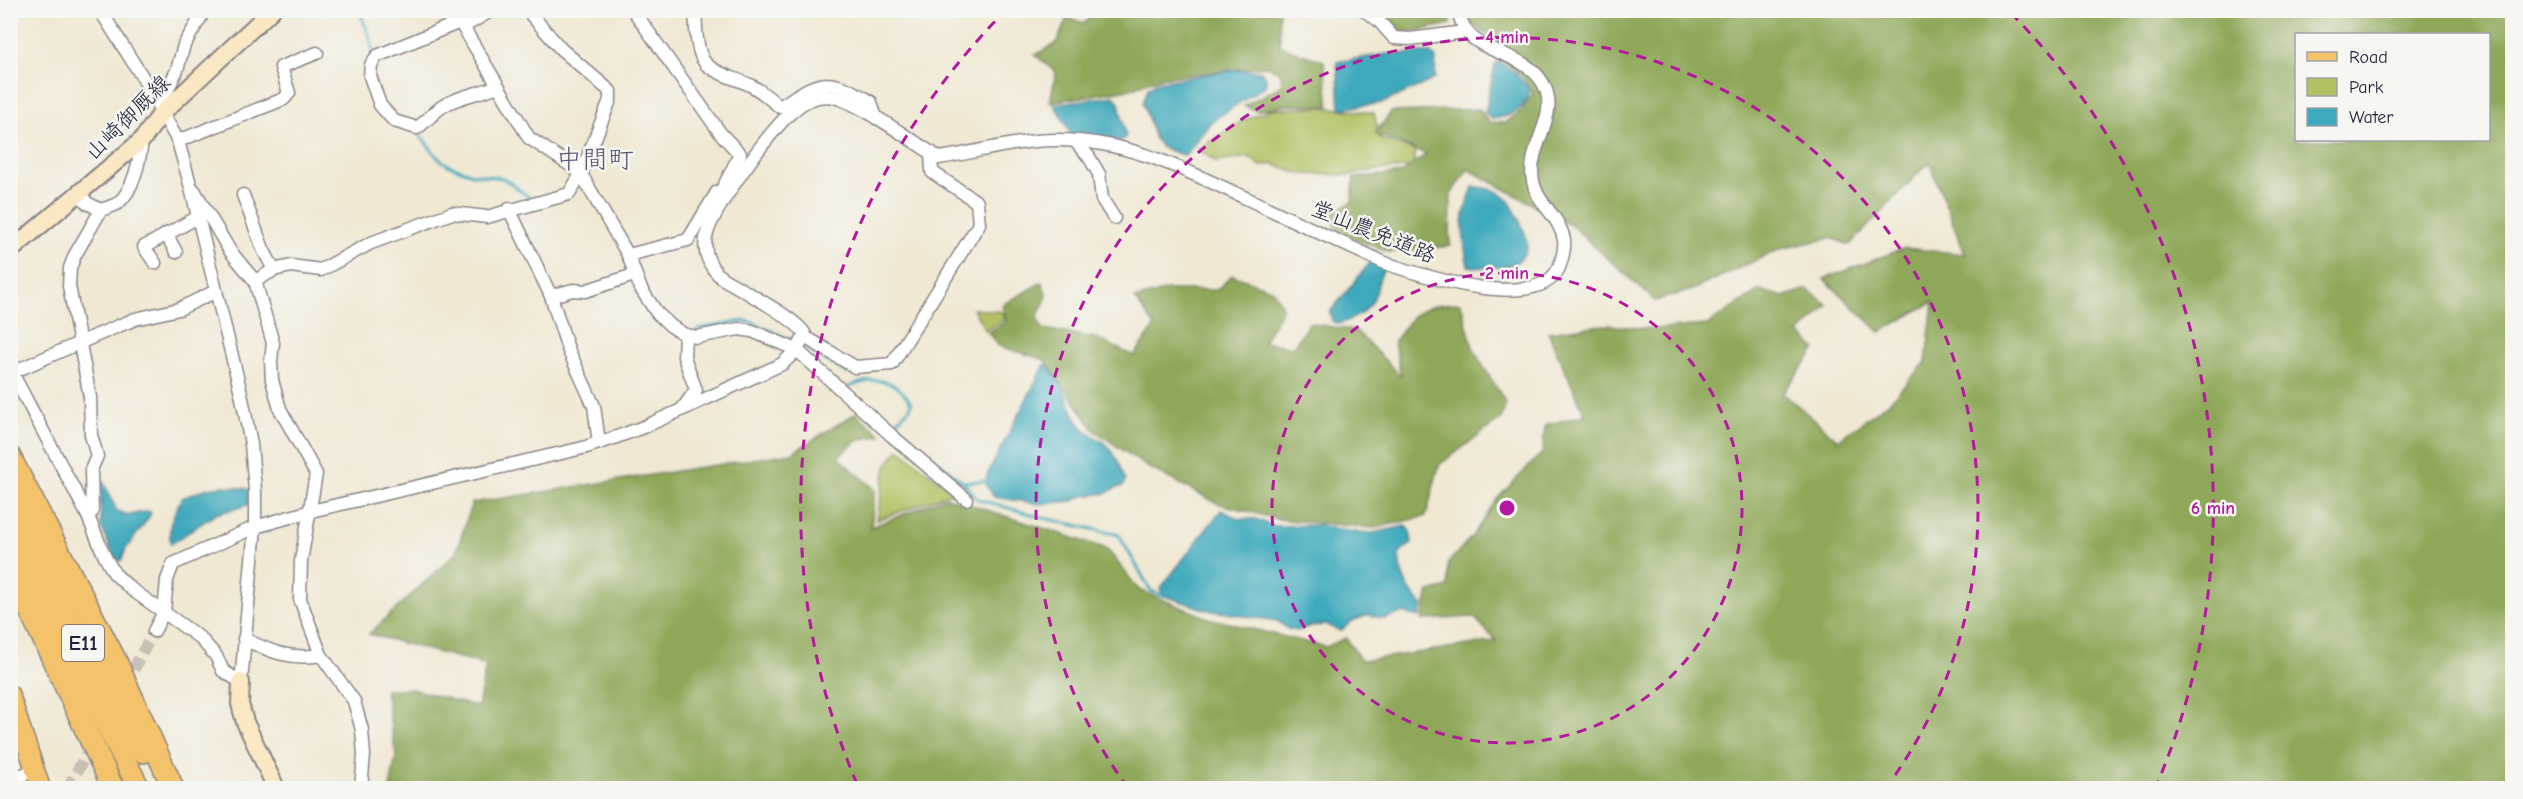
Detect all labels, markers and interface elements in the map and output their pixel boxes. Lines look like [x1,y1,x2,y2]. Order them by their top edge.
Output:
text: 4 min [1485,27,1529,48]
legend [2295,33,2490,141]
text: Road [2349,47,2388,68]
street label: 山崎御厩線 [80,70,176,166]
text: Park [2349,77,2384,98]
text: Water [2349,107,2394,128]
district label: 中間町 [556,145,634,175]
street label: 堂山農免道路 [1308,195,1440,269]
text: 2 min [1485,263,1529,284]
centre of rings [1497,498,1517,518]
text: 6 min [2191,498,2235,519]
road number: E11 [62,625,104,661]

